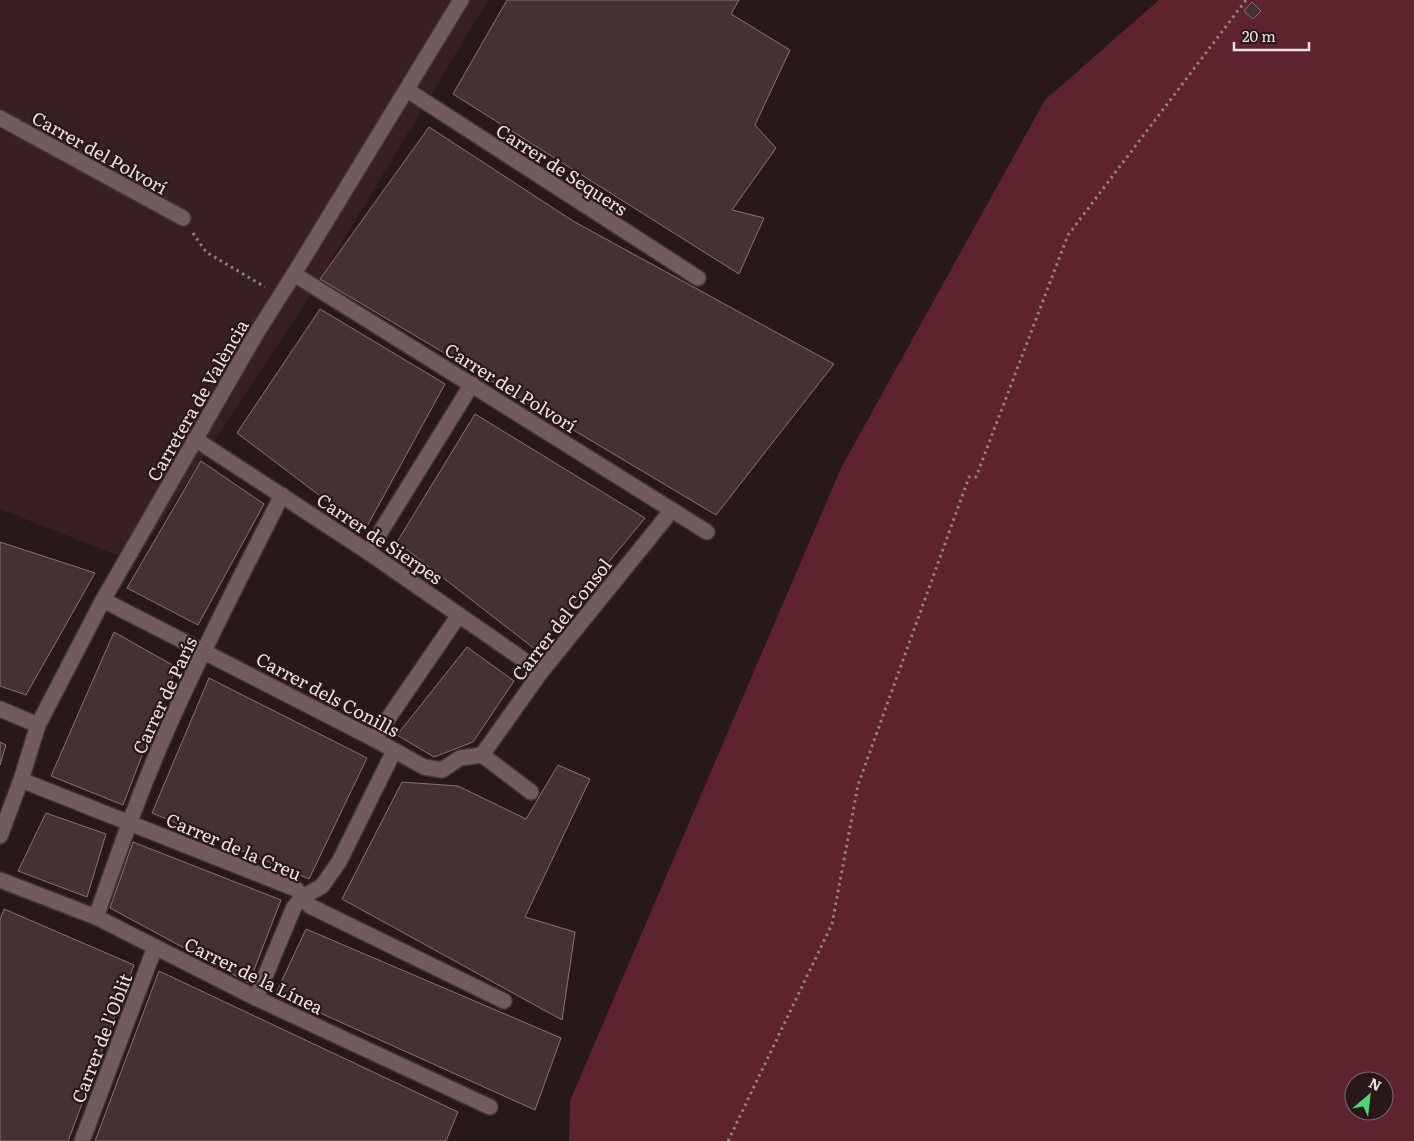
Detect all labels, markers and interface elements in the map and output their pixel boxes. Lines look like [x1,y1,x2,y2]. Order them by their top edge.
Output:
scale bar [1234,20,1309,52]
text: 20 m [1242,24,1276,47]
street label: Carrer del Polvorí [27,104,173,200]
street label: Carrer de Sequers [491,116,633,222]
street label: Carretera de València [140,314,255,486]
street label: Carrer del Polvorí [440,335,582,439]
street label: Carrer de Sierpes [312,486,448,590]
street label: Carrer del Consol [505,552,617,686]
street label: Carrer de París [125,632,203,758]
street label: Carrer dels Conills [252,645,404,743]
street label: Carrer de la Creu [162,805,306,887]
street label: Carrer de la Línea [180,930,328,1020]
street label: Carrer de l'Oblit [64,969,138,1107]
north arrow [1344,1071,1394,1121]
text: N [1366,1072,1386,1095]

